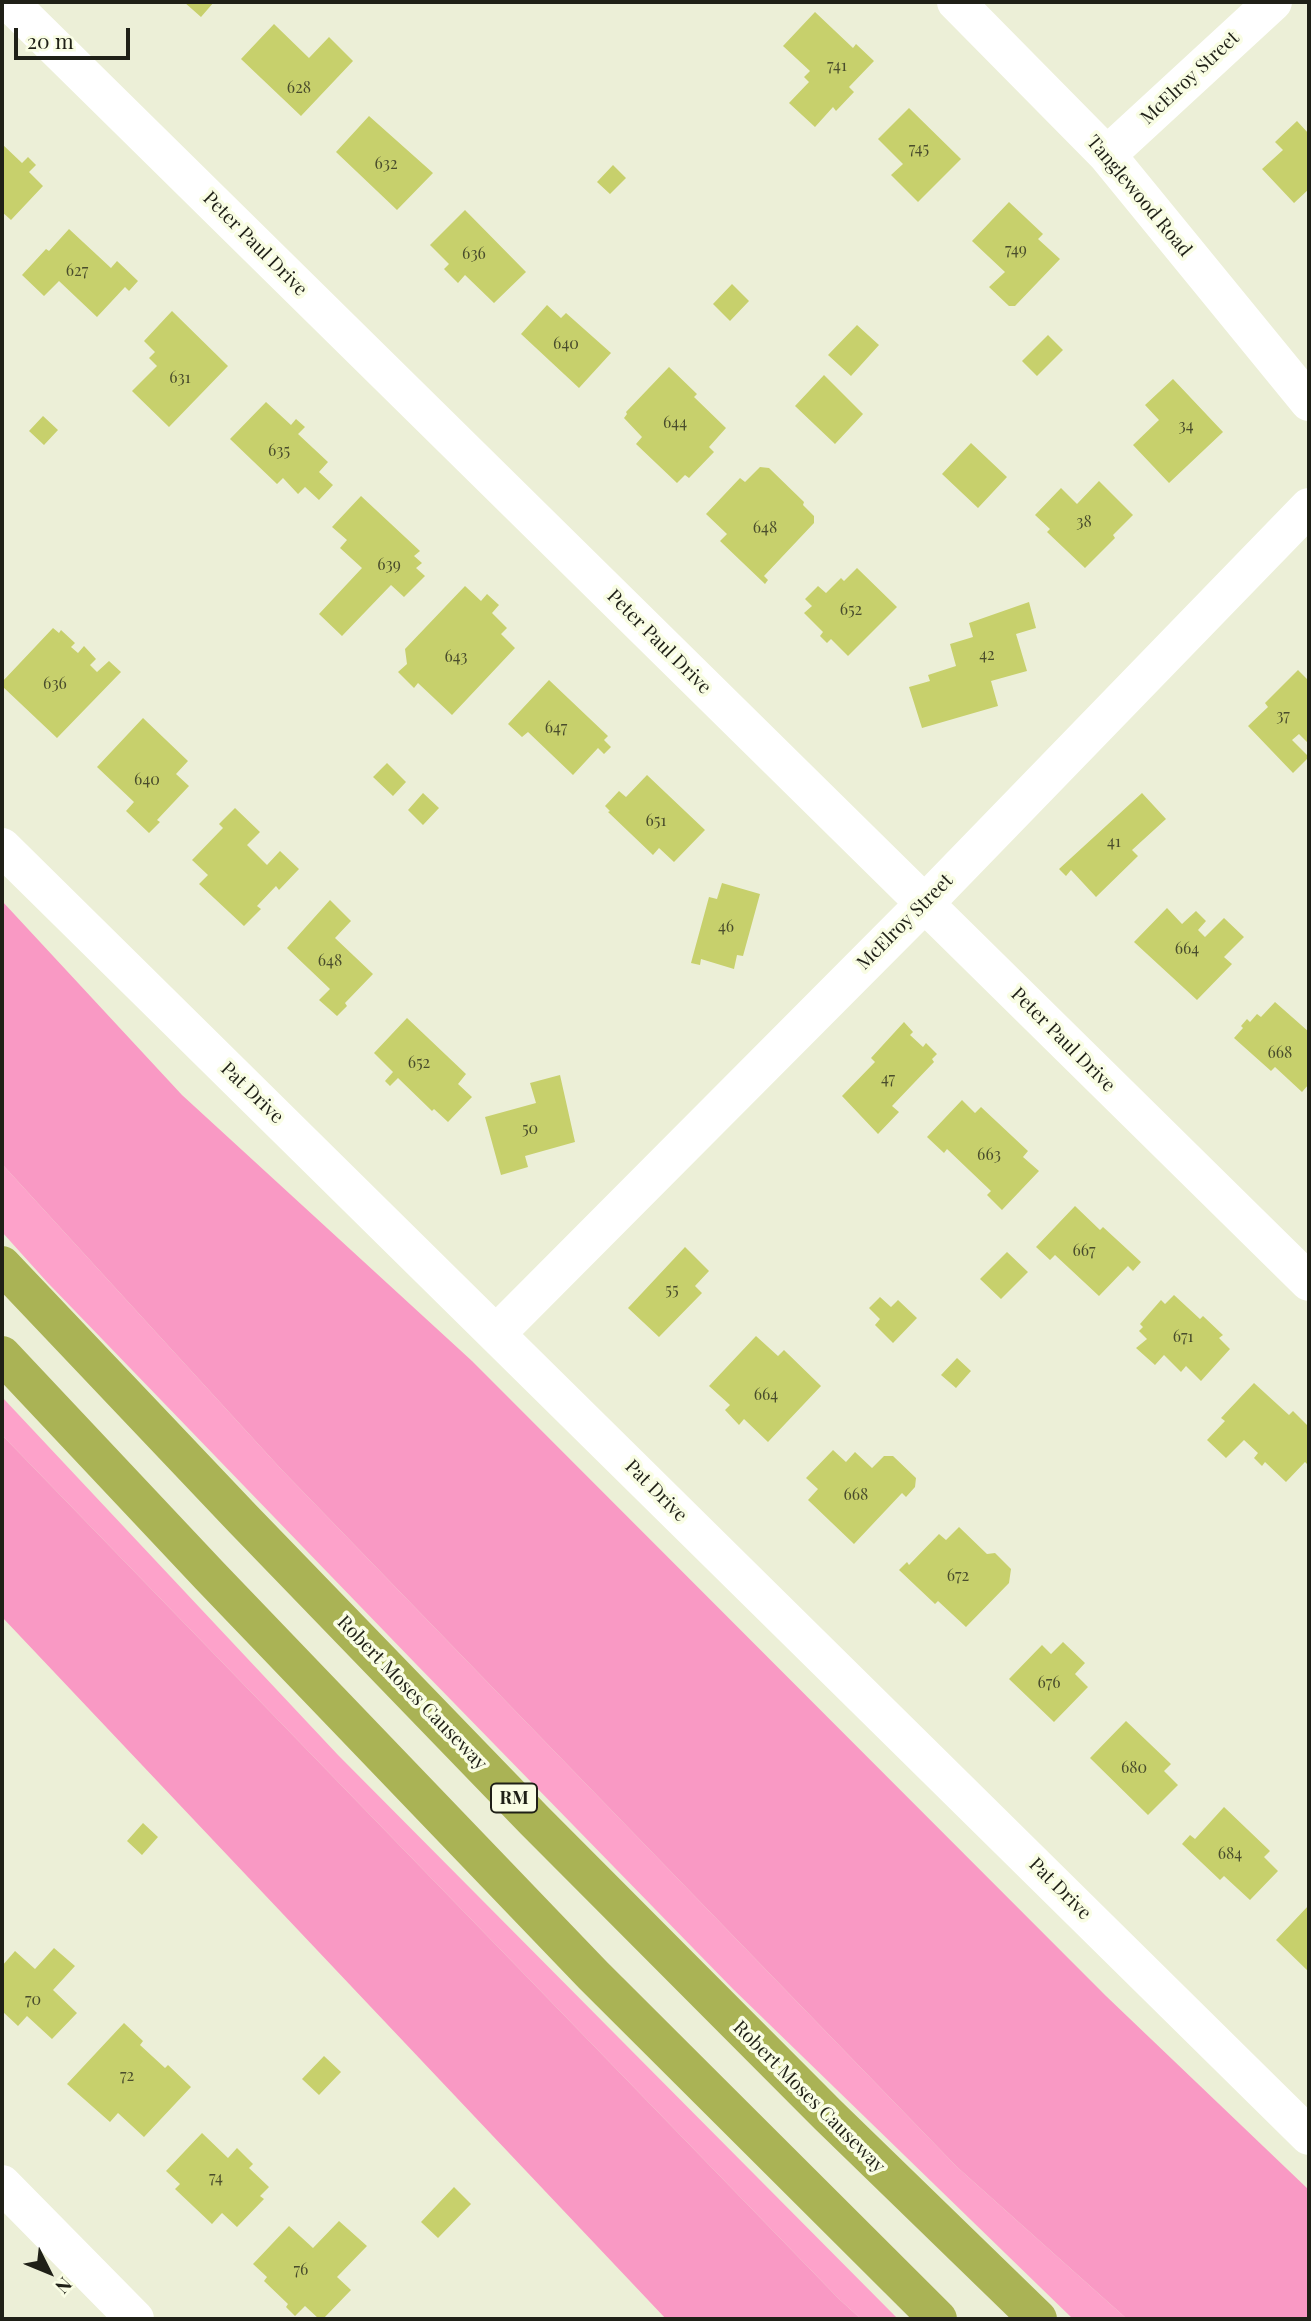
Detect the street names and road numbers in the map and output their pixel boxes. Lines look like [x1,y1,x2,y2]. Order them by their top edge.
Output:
street label: McElroy Street [1136,27,1244,129]
street label: Tanglewood Road [1082,131,1196,261]
street label: Peter Paul Drive [198,187,312,301]
street label: Peter Paul Drive [602,585,716,699]
street label: McElroy Street [852,869,958,975]
street label: Peter Paul Drive [1006,983,1120,1097]
street label: Pat Drive [216,1058,288,1128]
street label: Pat Drive [620,1455,692,1527]
street label: Robert Moses Causeway [332,1611,492,1775]
road number: RM [491,1783,537,1812]
street label: Pat Drive [1024,1853,1096,1925]
street label: Robert Moses Causeway [728,2016,890,2178]

